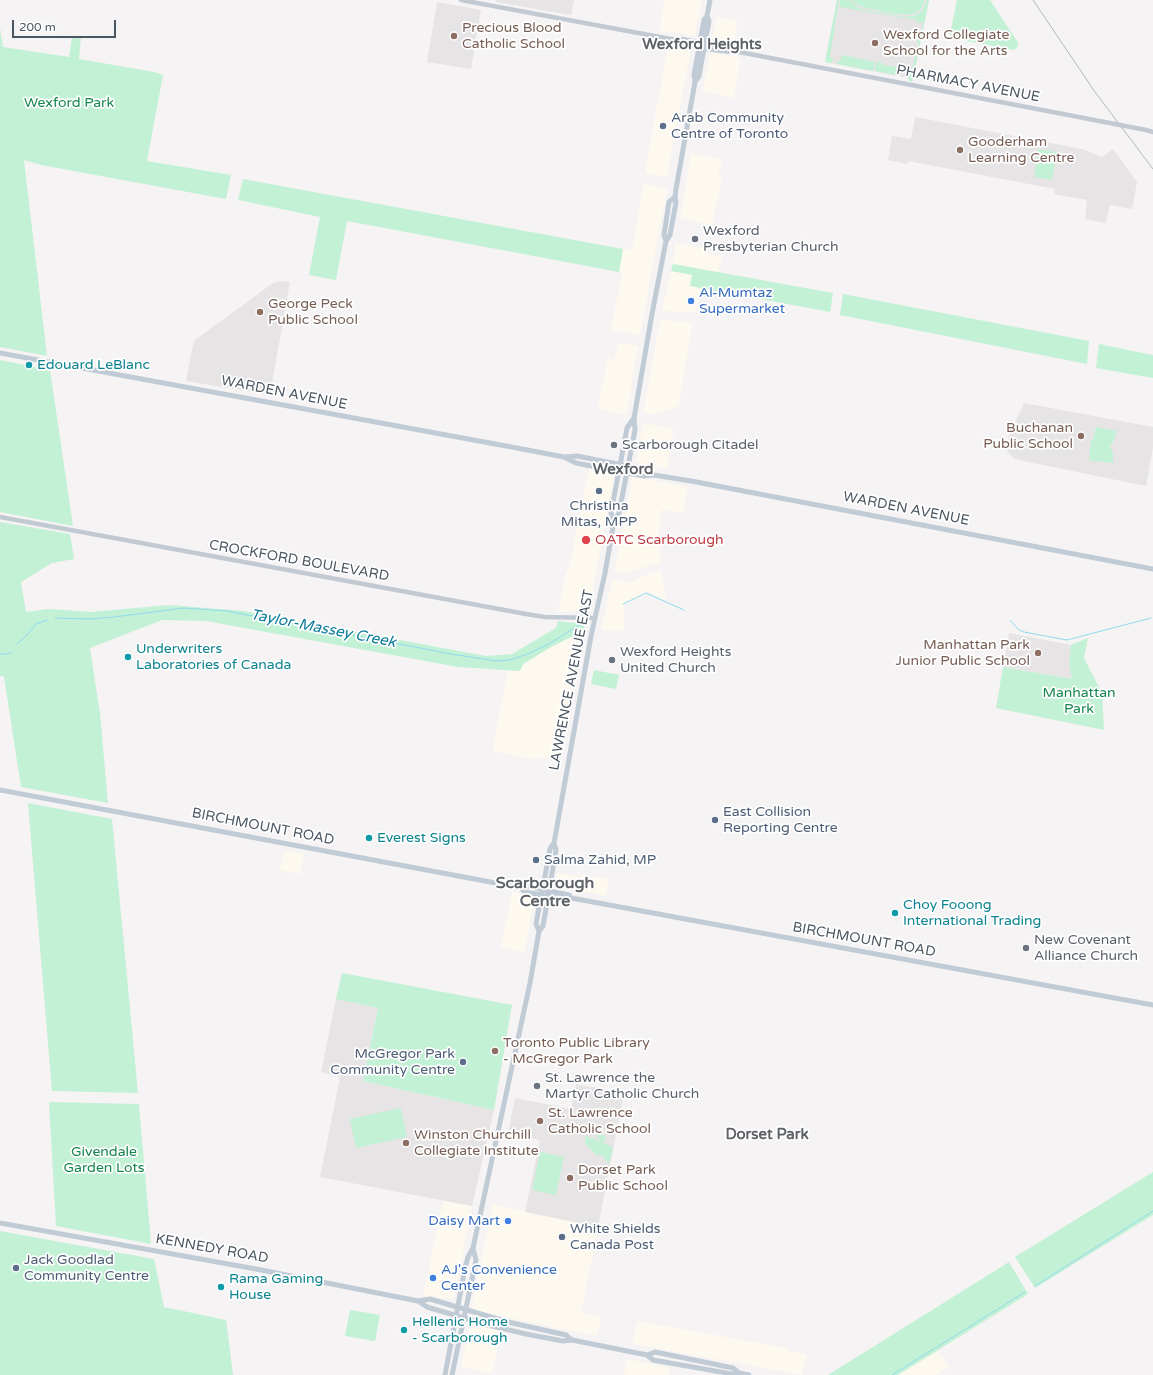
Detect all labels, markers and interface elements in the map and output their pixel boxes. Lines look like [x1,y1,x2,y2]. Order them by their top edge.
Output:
scale bar [14,12,118,38]
text: 200 m [19,20,56,34]
place label: Precious Blood Catholic School [462,20,565,52]
place label: Wexford Collegiate School for the Arts [883,27,1009,60]
marker: Precious Blood Catholic School [449,31,459,41]
district label: Wexford Heights [642,36,762,54]
marker: Wexford Collegiate School for the Arts [870,38,880,48]
street label: PHARMACY AVENUE [895,62,1041,106]
park label: Wexford Park [24,95,114,111]
place label: Arab Community Centre of Toronto [671,110,788,142]
marker: Arab Community Centre of Toronto [658,121,668,131]
place label: Gooderham Learning Centre [968,134,1074,166]
marker: Gooderham Learning Centre [955,145,965,155]
place label: Wexford Presbyterian Church [703,223,839,256]
marker: Wexford Presbyterian Church [690,234,700,244]
place label: Al-Mumtaz Supermarket [699,285,785,318]
place label: George Peck Public School [268,296,358,328]
marker: Al-Mumtaz Supermarket [686,296,696,306]
marker: George Peck Public School [255,307,265,317]
place label: Edouard LeBlanc [37,357,150,373]
marker: Edouard LeBlanc [24,360,34,370]
street label: WARDEN AVENUE [219,373,349,413]
place label: Buchanan Public School [983,420,1073,452]
marker: Buchanan Public School [1076,431,1086,441]
place label: Scarborough Citadel [622,437,759,453]
marker: Scarborough Citadel [609,440,619,450]
district label: Wexford [593,461,653,479]
marker: Christina Mitas, MPP [594,486,604,496]
street label: WARDEN AVENUE [841,489,971,529]
place label: Christina Mitas, MPP [561,498,637,530]
place label: OATC Scarborough [595,532,724,548]
marker: OATC Scarborough [580,534,592,546]
street label: CROCKFORD BOULEVARD [208,537,390,585]
street label: LAWRENCE AVENUE EAST [546,588,598,772]
water label: Taylor-Massey Creek [249,606,397,652]
place label: Manhattan Park Junior Public School [896,637,1030,670]
place label: Underwriters Laboratories of Canada [136,641,291,674]
place label: Wexford Heights United Church [620,644,731,676]
marker: Manhattan Park Junior Public School [1033,648,1043,658]
marker: Underwriters Laboratories of Canada [123,652,133,662]
marker: Wexford Heights United Church [607,655,617,665]
park label: Manhattan Park [1042,685,1116,718]
place label: East Collision Reporting Centre [723,804,838,836]
street label: BIRCHMOUNT ROAD [190,805,336,849]
marker: East Collision Reporting Centre [710,815,720,825]
place label: Everest Signs [377,830,466,846]
marker: Everest Signs [364,833,374,843]
place label: Salma Zahid, MP [544,852,656,868]
marker: Salma Zahid, MP [531,855,541,865]
district label: Scarborough Centre [496,874,594,912]
place label: Choy Fooong International Trading [903,897,1041,930]
marker: Choy Fooong International Trading [890,908,900,918]
street label: BIRCHMOUNT ROAD [791,919,937,961]
place label: New Covenant Alliance Church [1034,932,1138,964]
marker: New Covenant Alliance Church [1021,943,1031,953]
place label: Toronto Public Library - McGregor Park [503,1035,650,1068]
place label: McGregor Park Community Centre [330,1046,455,1078]
marker: Toronto Public Library - McGregor Park [490,1046,500,1056]
marker: McGregor Park Community Centre [458,1057,468,1067]
place label: St. Lawrence the Martyr Catholic Church [545,1070,699,1102]
marker: St. Lawrence the Martyr Catholic Church [532,1081,542,1091]
place label: St. Lawrence Catholic School [548,1105,651,1138]
marker: St. Lawrence Catholic School [535,1116,545,1126]
district label: Dorset Park [725,1126,809,1144]
place label: Winston Churchill Collegiate Institute [414,1127,539,1160]
marker: Winston Churchill Collegiate Institute [401,1138,411,1148]
park label: Givendale Garden Lots [63,1144,145,1176]
place label: Dorset Park Public School [578,1162,668,1194]
marker: Dorset Park Public School [565,1173,575,1183]
place label: Daisy Mart [428,1213,500,1229]
marker: Daisy Mart [503,1216,513,1226]
place label: White Shields Canada Post [570,1221,660,1254]
street label: KENNEDY ROAD [154,1231,270,1267]
marker: White Shields Canada Post [557,1232,567,1242]
place label: Jack Goodlad Community Centre [24,1252,149,1284]
place label: AJ's Convenience Center [441,1262,557,1294]
marker: Jack Goodlad Community Centre [11,1263,21,1273]
place label: Rama Gaming House [229,1271,323,1304]
marker: AJ's Convenience Center [428,1273,438,1283]
marker: Rama Gaming House [216,1282,226,1292]
place label: Hellenic Home - Scarborough [412,1314,508,1346]
marker: Hellenic Home - Scarborough [399,1325,409,1335]

